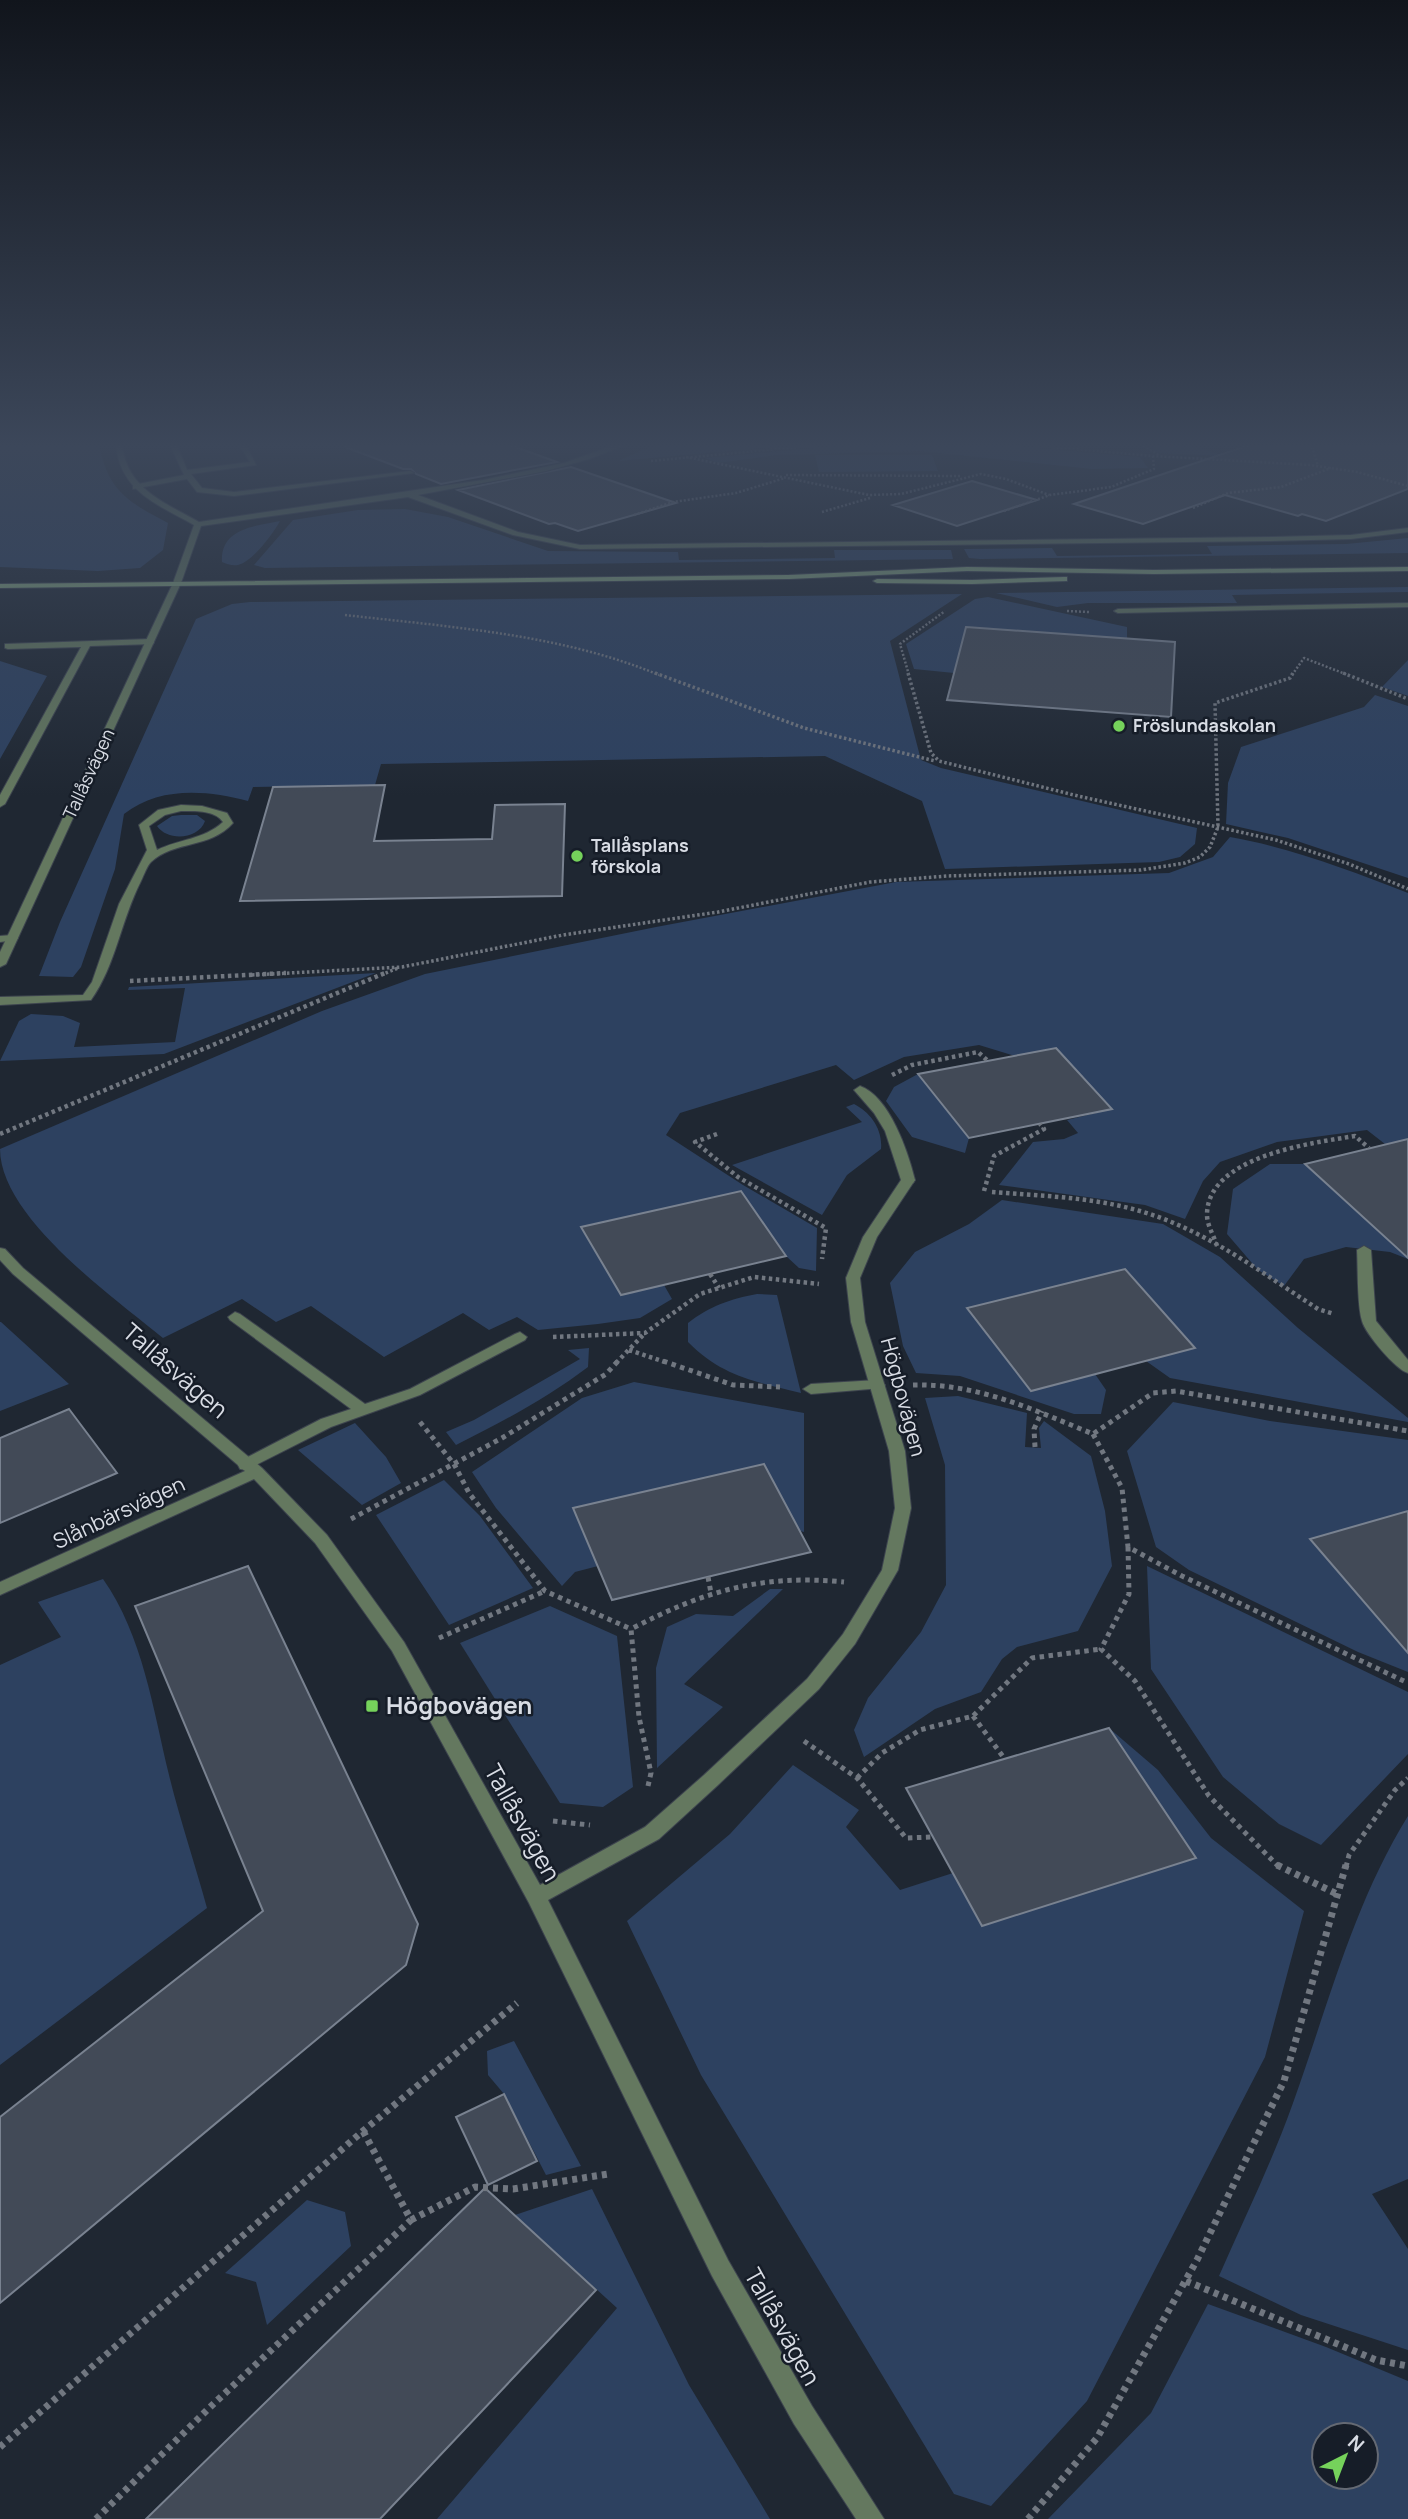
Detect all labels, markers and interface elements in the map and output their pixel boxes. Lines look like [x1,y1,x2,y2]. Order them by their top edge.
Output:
place label: Fröslundaskolan [1133,713,1276,737]
marker: Fröslundaskolan [1111,718,1127,734]
street label: Tallåsvägen [57,724,120,823]
place label: Tallåsplans förskola [591,833,689,878]
marker: Tallåsplans förskola [569,848,585,864]
street label: Tallåsvägen [116,1315,236,1425]
street label: Högbovägen [875,1334,933,1459]
street label: Slånbärsvägen [48,1469,189,1555]
place label: Högbovägen [386,1688,532,1721]
marker: Högbovägen [364,1698,380,1714]
street label: Tallåsvägen [477,1758,569,1887]
street label: Tallåsvägen [737,2262,829,2391]
north arrow [1310,2421,1380,2491]
text: N [1343,2429,1370,2458]

